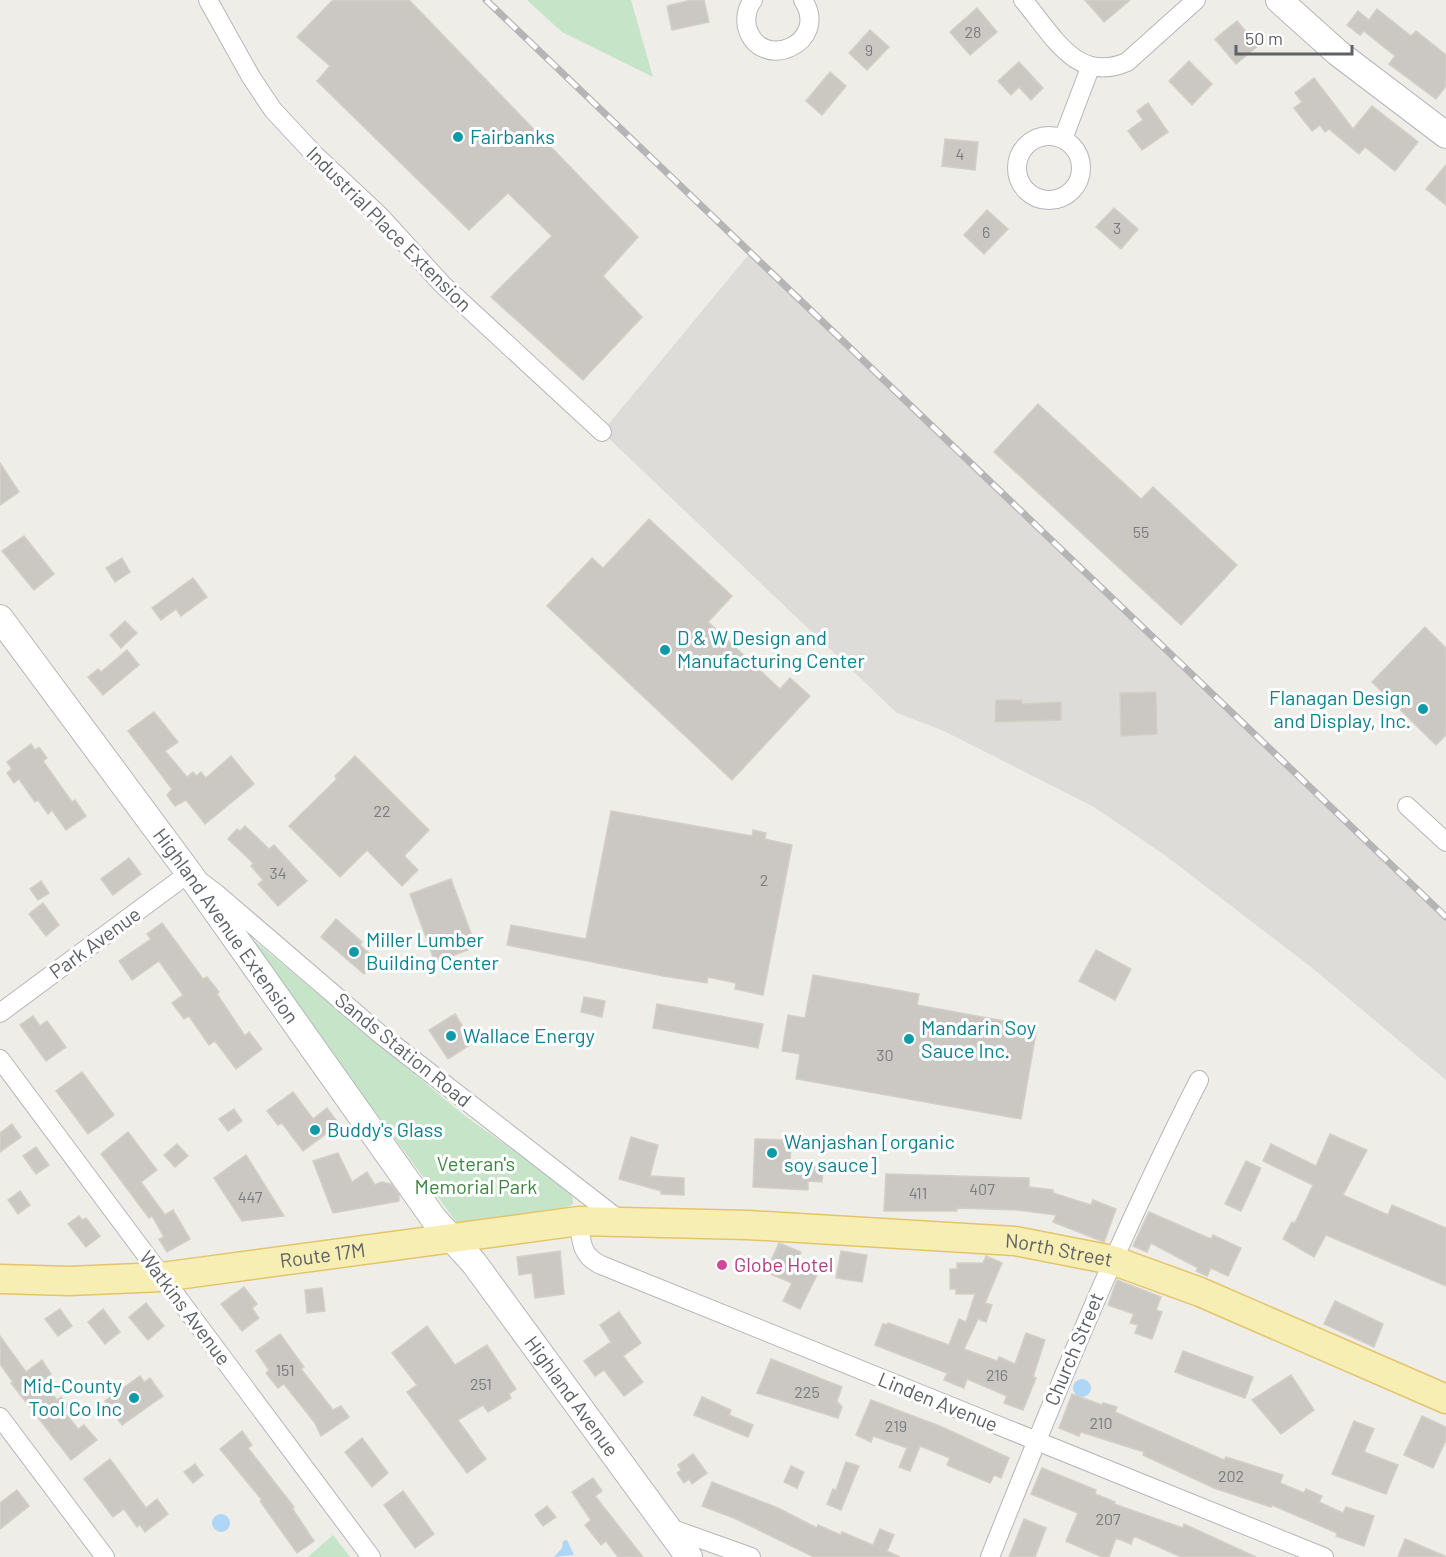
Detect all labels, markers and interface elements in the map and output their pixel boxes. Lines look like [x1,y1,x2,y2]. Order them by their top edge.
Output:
scale bar [1236,18,1352,56]
house number: 28 [965,22,981,41]
text: 50 m [1245,27,1283,49]
house number: 9 [865,40,873,59]
place label: Fairbanks [470,124,555,148]
marker: Fairbanks [451,130,465,144]
street label: Industrial Place Extension [302,141,477,316]
house number: 4 [956,144,964,163]
house number: 3 [1113,218,1121,237]
house number: 6 [982,222,990,241]
house number: 55 [1133,522,1149,541]
place label: D & W Design and Manufacturing Center [677,625,865,672]
marker: D & W Design and Manufacturing Center [658,643,672,657]
place label: Flanagan Design and Display, Inc. [1269,685,1411,732]
marker: Flanagan Design and Display, Inc. [1416,702,1430,716]
house number: 22 [373,801,391,820]
street label: Highland Avenue Extension [149,823,305,1028]
house number: 34 [269,863,287,882]
house number: 2 [760,870,768,889]
street label: Park Avenue [44,901,145,983]
place label: Miller Lumber Building Center [366,927,499,974]
marker: Miller Lumber Building Center [347,945,361,959]
street label: Sands Station Road [331,987,477,1112]
place label: Mandarin Soy Sauce Inc. [921,1015,1036,1062]
place label: Wallace Energy [463,1023,595,1047]
marker: Wallace Energy [444,1029,458,1043]
marker: Mandarin Soy Sauce Inc. [902,1032,916,1046]
house number: 30 [876,1045,894,1064]
place label: Buddy's Glass [327,1117,443,1141]
marker: Buddy's Glass [308,1123,322,1137]
place label: Wanjashan [organic soy sauce] [784,1129,955,1176]
marker: Wanjashan [organic soy sauce] [765,1146,779,1160]
park label: Veteran's Memorial Park [415,1151,537,1198]
house number: 407 [969,1179,995,1198]
house number: 411 [909,1183,927,1202]
house number: 447 [238,1187,263,1206]
street label: North Street [1005,1227,1115,1271]
street label: Route 17M [278,1237,367,1272]
street label: Watkins Avenue [135,1245,237,1369]
place label: Globe Hotel [734,1252,833,1276]
marker: Globe Hotel [715,1258,729,1272]
street label: Church Street [1038,1288,1108,1409]
street label: Highland Avenue [520,1331,624,1461]
house number: 151 [276,1360,294,1379]
house number: 216 [986,1365,1008,1384]
street label: Linden Avenue [875,1366,1002,1436]
place label: Mid-County Tool Co Inc [23,1373,122,1420]
house number: 251 [470,1374,492,1393]
house number: 225 [794,1382,820,1401]
marker: Mid-County Tool Co Inc [127,1391,141,1405]
house number: 210 [1090,1413,1113,1432]
house number: 219 [885,1416,907,1435]
house number: 202 [1218,1466,1244,1485]
house number: 207 [1095,1509,1121,1528]

